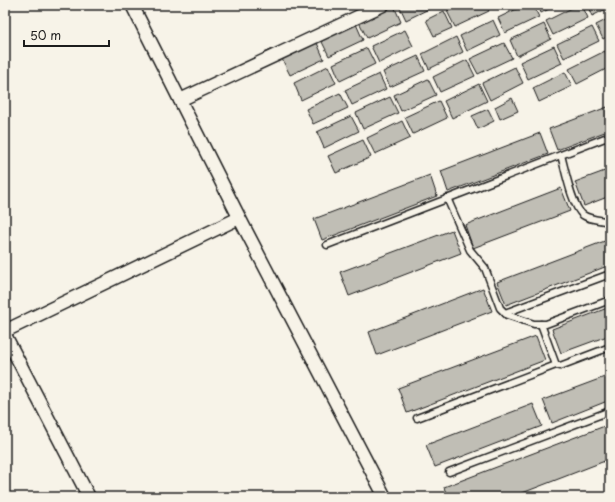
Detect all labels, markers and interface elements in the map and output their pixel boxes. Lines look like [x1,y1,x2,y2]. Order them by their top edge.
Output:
scale bar [24,22,109,48]
text: 50 m [30,26,61,44]

